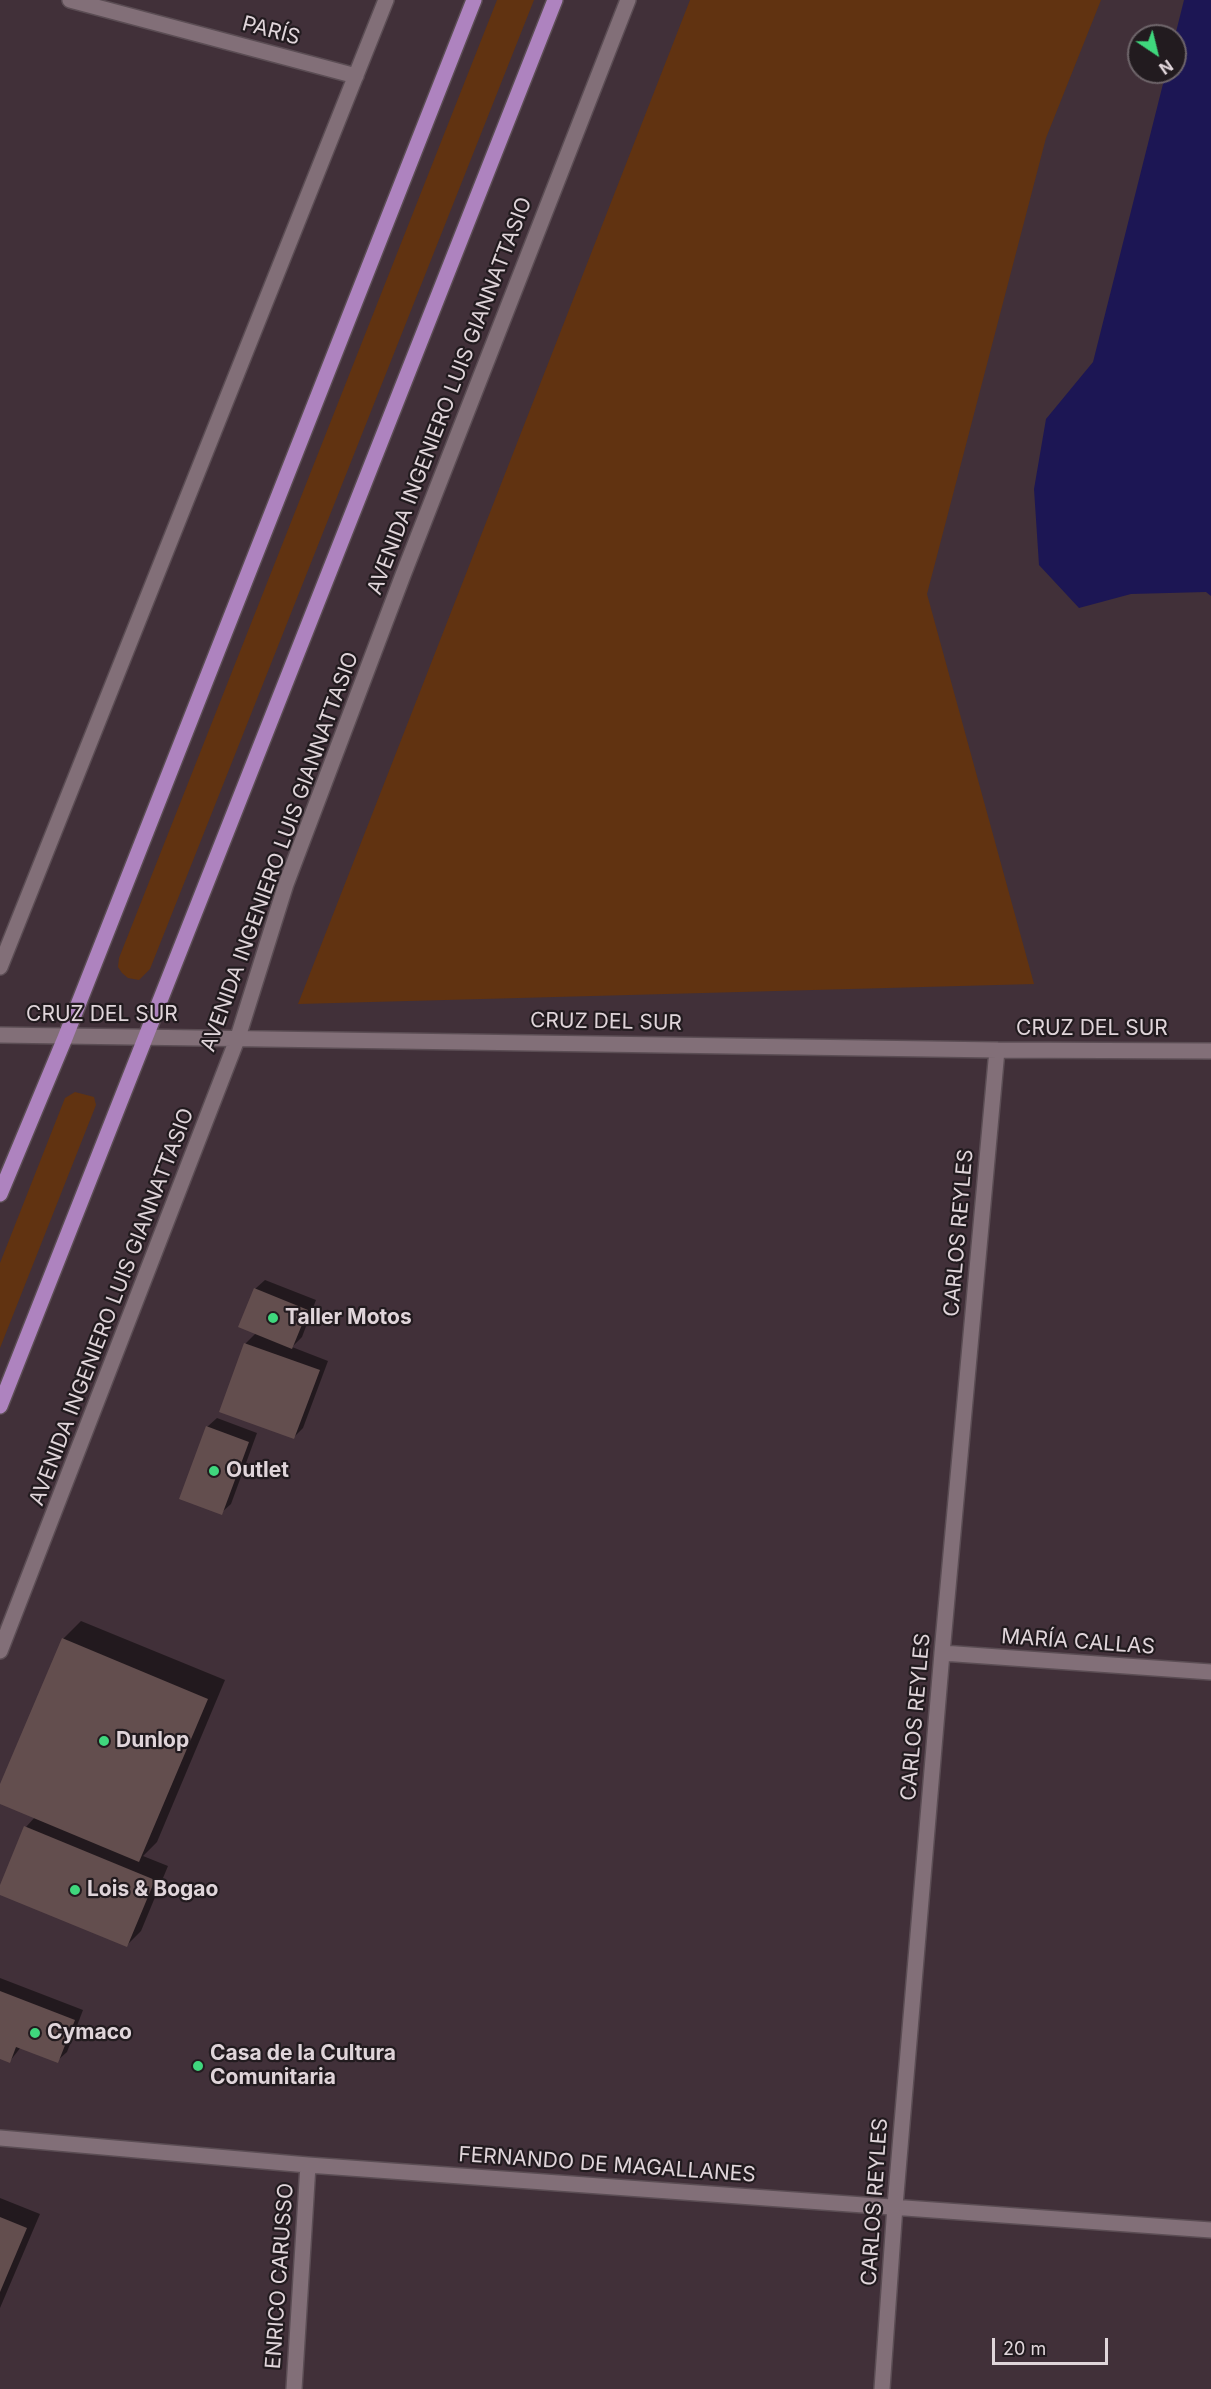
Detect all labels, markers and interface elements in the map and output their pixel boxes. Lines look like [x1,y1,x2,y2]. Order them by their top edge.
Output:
street label: PARÍS [239,11,303,51]
north arrow [1127,24,1187,84]
text: N [1155,55,1177,79]
street label: AVENIDA INGENIERO LUIS GIANNATTASIO [362,194,538,598]
street label: AVENIDA INGENIERO LUIS GIANNATTASIO [196,649,364,1055]
street label: CRUZ DEL SUR [26,1002,178,1028]
street label: CRUZ DEL SUR [530,1008,682,1036]
street label: CRUZ DEL SUR [1016,1016,1168,1042]
street label: AVENIDA INGENIERO LUIS GIANNATTASIO [24,1105,200,1509]
street label: CARLOS REYLES [939,1148,979,1318]
place label: Taller Motos [285,1305,412,1331]
marker: Taller Motos [266,1311,280,1325]
place label: Outlet [226,1458,289,1484]
marker: Outlet [207,1464,221,1478]
street label: MARÍA CALLAS [1000,1624,1156,1660]
street label: CARLOS REYLES [896,1632,936,1802]
place label: Dunlop [116,1728,189,1754]
marker: Dunlop [97,1734,111,1748]
place label: Lois & Bogao [87,1877,218,1903]
marker: Lois & Bogao [68,1883,82,1897]
place label: Cymaco [47,2020,132,2046]
marker: Cymaco [28,2026,42,2040]
place label: Casa de la Cultura Comunitaria [210,2041,396,2091]
marker: Casa de la Cultura Comunitaria [191,2059,205,2073]
street label: CARLOS REYLES [857,2117,893,2287]
street label: FERNANDO DE MAGALLANES [457,2142,757,2188]
street label: ENRICO CARUSSO [261,2182,299,2370]
scale bar [995,2326,1110,2364]
text: 20 m [1003,2338,1046,2359]

